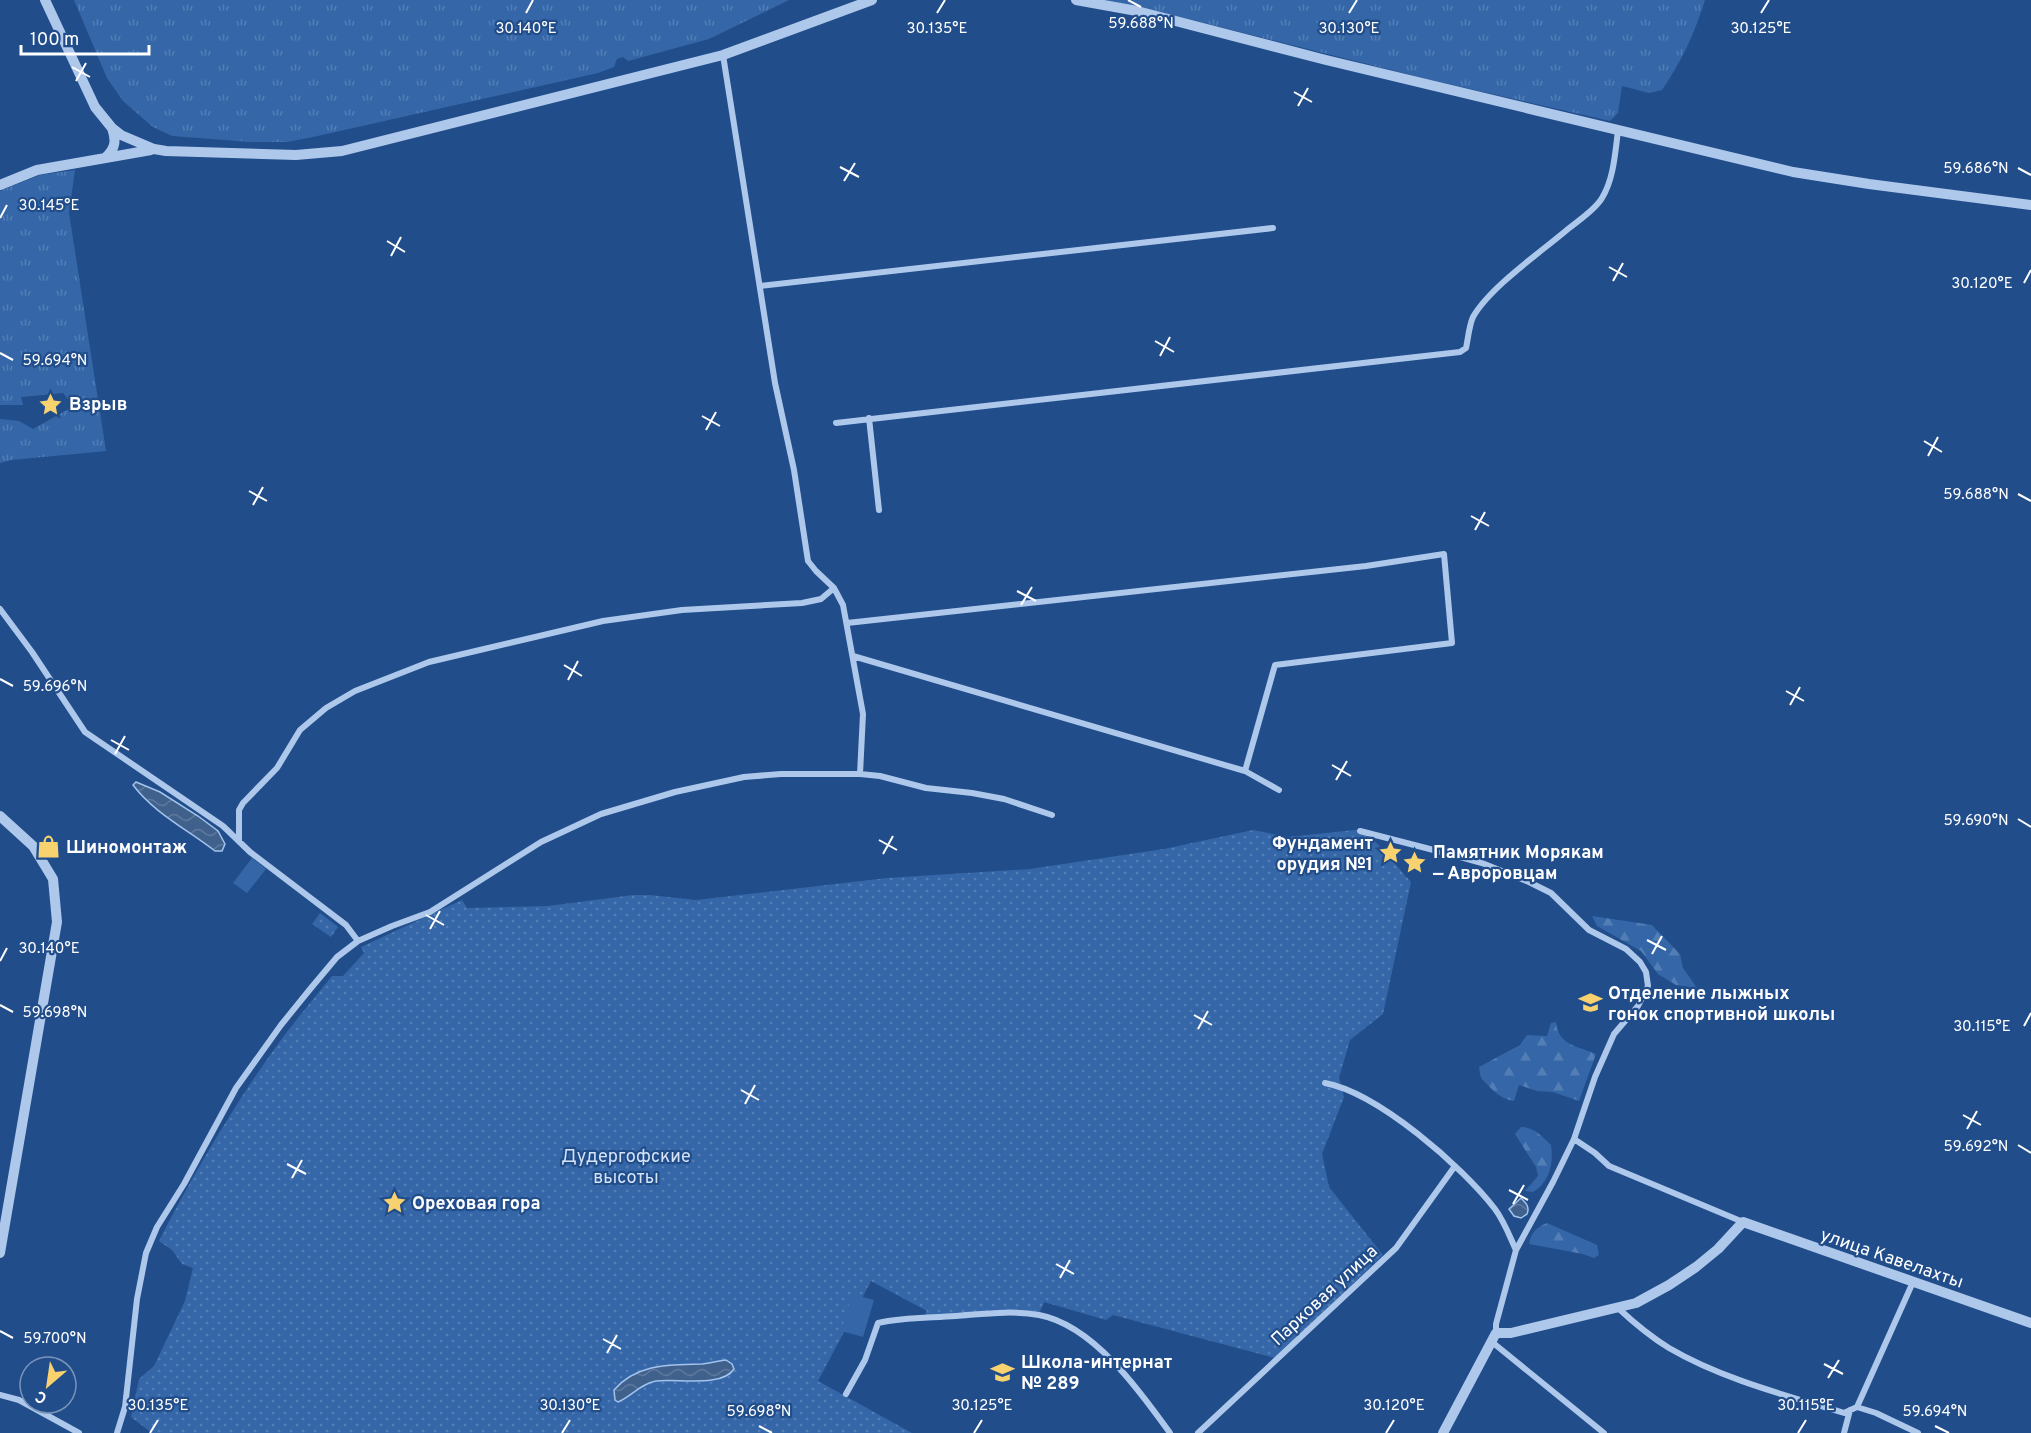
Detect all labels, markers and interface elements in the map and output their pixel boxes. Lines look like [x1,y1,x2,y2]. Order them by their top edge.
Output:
text: 59.688°N [1108,15,1174,34]
scale bar [21,18,148,56]
text: 30.140°E [495,20,557,39]
text: 30.135°E [907,20,967,39]
text: 30.130°E [1318,20,1380,39]
text: 30.125°E [1730,20,1792,39]
text: 100 m [30,29,79,52]
text: 59.686°N [1943,160,2009,179]
text: 30.145°E [19,197,79,216]
text: 30.120°E [1951,275,2013,294]
text: 59.694°N [23,352,87,371]
place icon: Взрыв [38,391,64,417]
place label: Взрыв [69,394,128,417]
text: 59.688°N [1943,486,2009,505]
text: 59.696°N [23,678,87,697]
text: 59.690°N [1943,812,2009,831]
place label: Фундамент орудия №1 [1272,833,1374,877]
shop icon: Шиномонтаж [35,834,61,860]
place label: Шиномонтаж [66,837,187,860]
place icon: Фундамент орудия №1 [1378,840,1404,866]
place label: Памятник Морякам — Авроровцам [1432,842,1604,886]
place icon: Памятник Морякам — Авроровцам [1402,849,1428,875]
text: 30.140°E [18,940,80,959]
place label: Отделение лыжных гонок спортивной школы [1608,983,1835,1027]
school or university icon: Отделение лыжных гонок спортивной школы [1577,990,1603,1016]
text: 59.698°N [23,1004,87,1023]
text: 30.115°E [1953,1018,2011,1037]
text: 59.692°N [1944,1138,2008,1157]
park label: Дудергофские высоты [561,1146,691,1190]
place icon: Ореховая гора [381,1190,407,1216]
place label: Ореховая гора [412,1193,541,1216]
street label: улица Кавелахты [1817,1224,1966,1295]
street label: Парковая улица [1267,1241,1383,1352]
text: 59.700°N [23,1330,87,1349]
place label: Школа-интернат № 289 [1021,1352,1173,1396]
north arrow [18,1355,78,1415]
school or university icon: Школа-интернат № 289 [990,1359,1016,1385]
text: С [32,1385,51,1408]
text: 30.135°E [128,1397,188,1416]
text: 30.130°E [539,1397,601,1416]
text: 30.125°E [951,1397,1013,1416]
text: 30.120°E [1363,1397,1425,1416]
text: 30.115°E [1777,1397,1835,1416]
text: 59.698°N [727,1403,791,1422]
text: 59.694°N [1903,1403,1967,1422]

